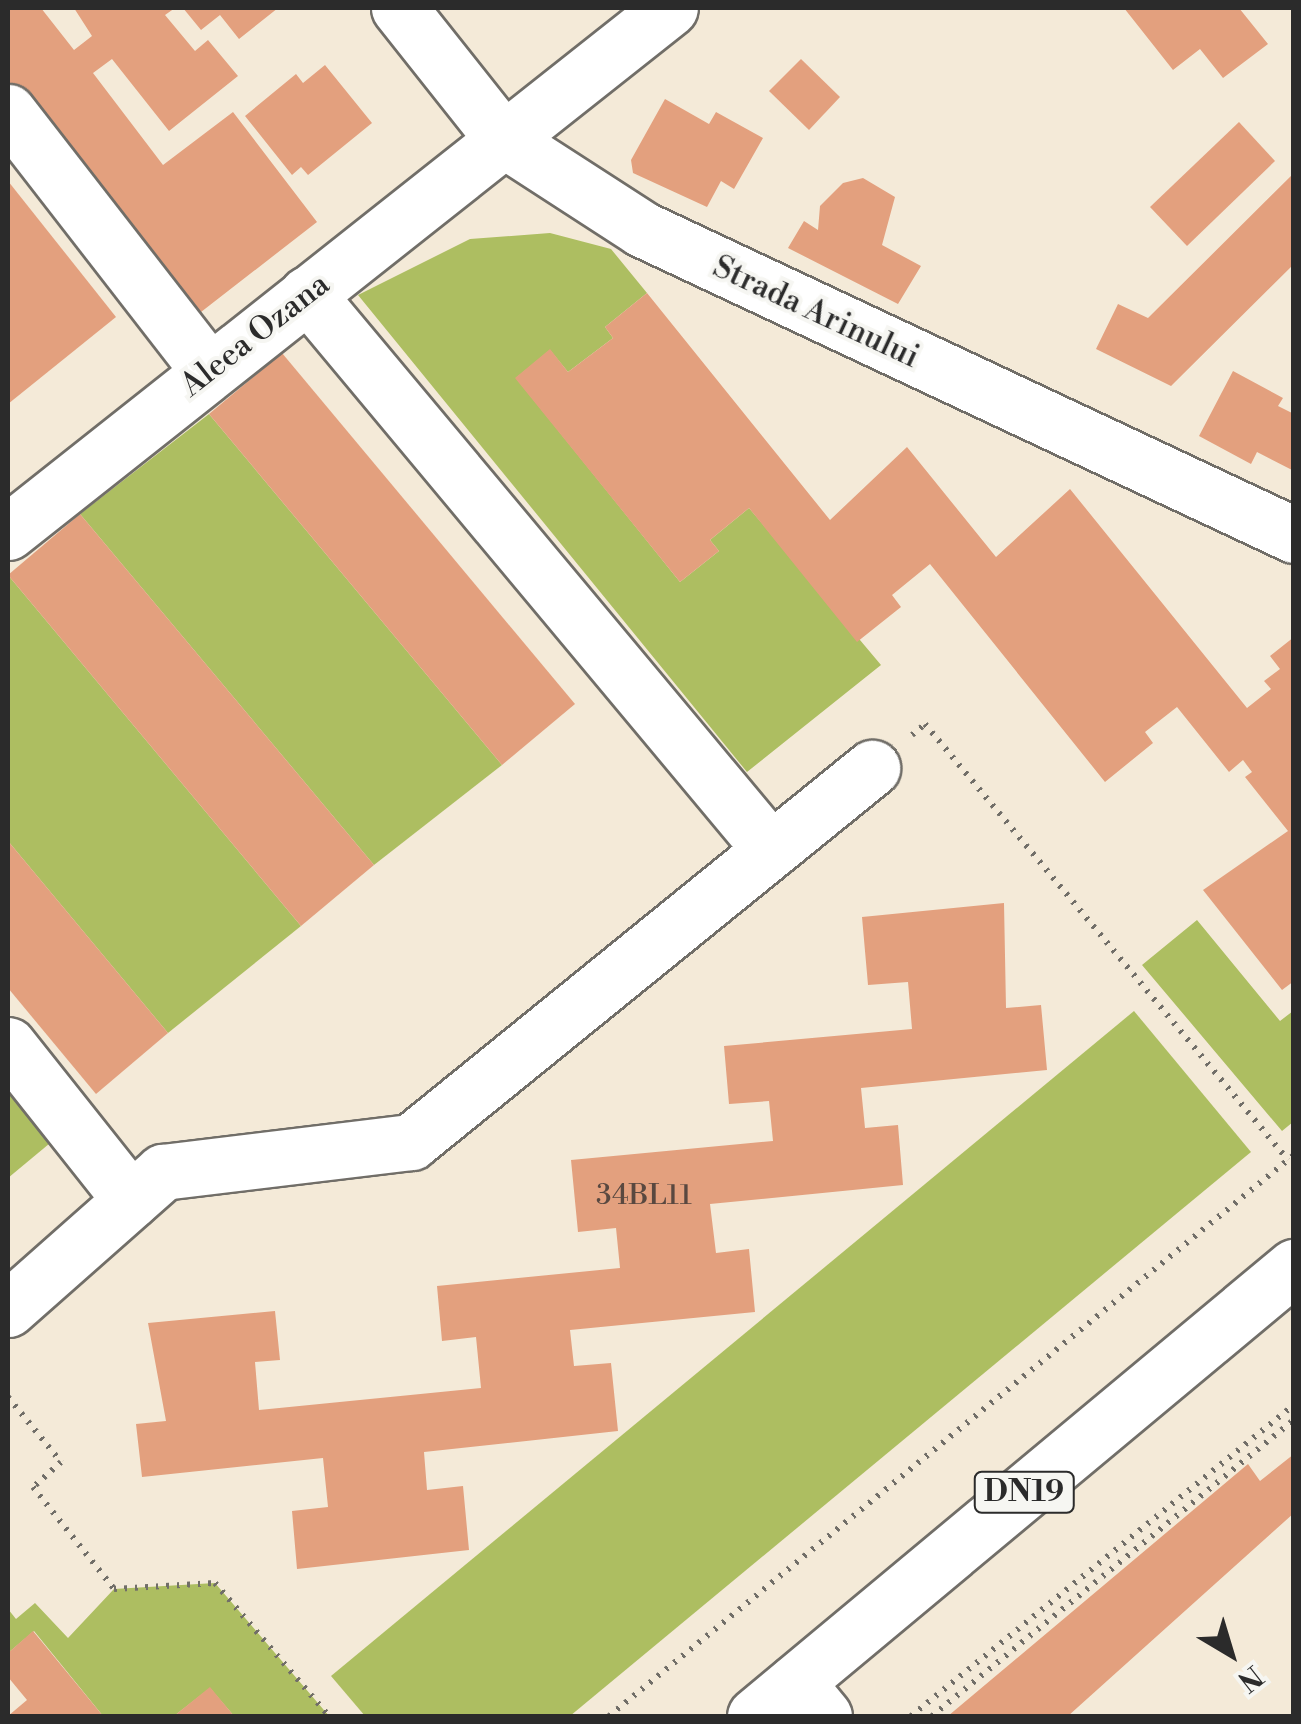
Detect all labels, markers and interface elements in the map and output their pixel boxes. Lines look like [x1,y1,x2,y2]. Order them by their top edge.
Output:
street label: Strada Arinului [707,247,925,377]
street label: Aleea Ozana [173,265,337,405]
house number: 34BL11 [596,1179,692,1213]
road number: DN19 [972,1467,1076,1517]
north arrow [1181,1604,1281,1704]
text: N [1230,1657,1269,1699]

